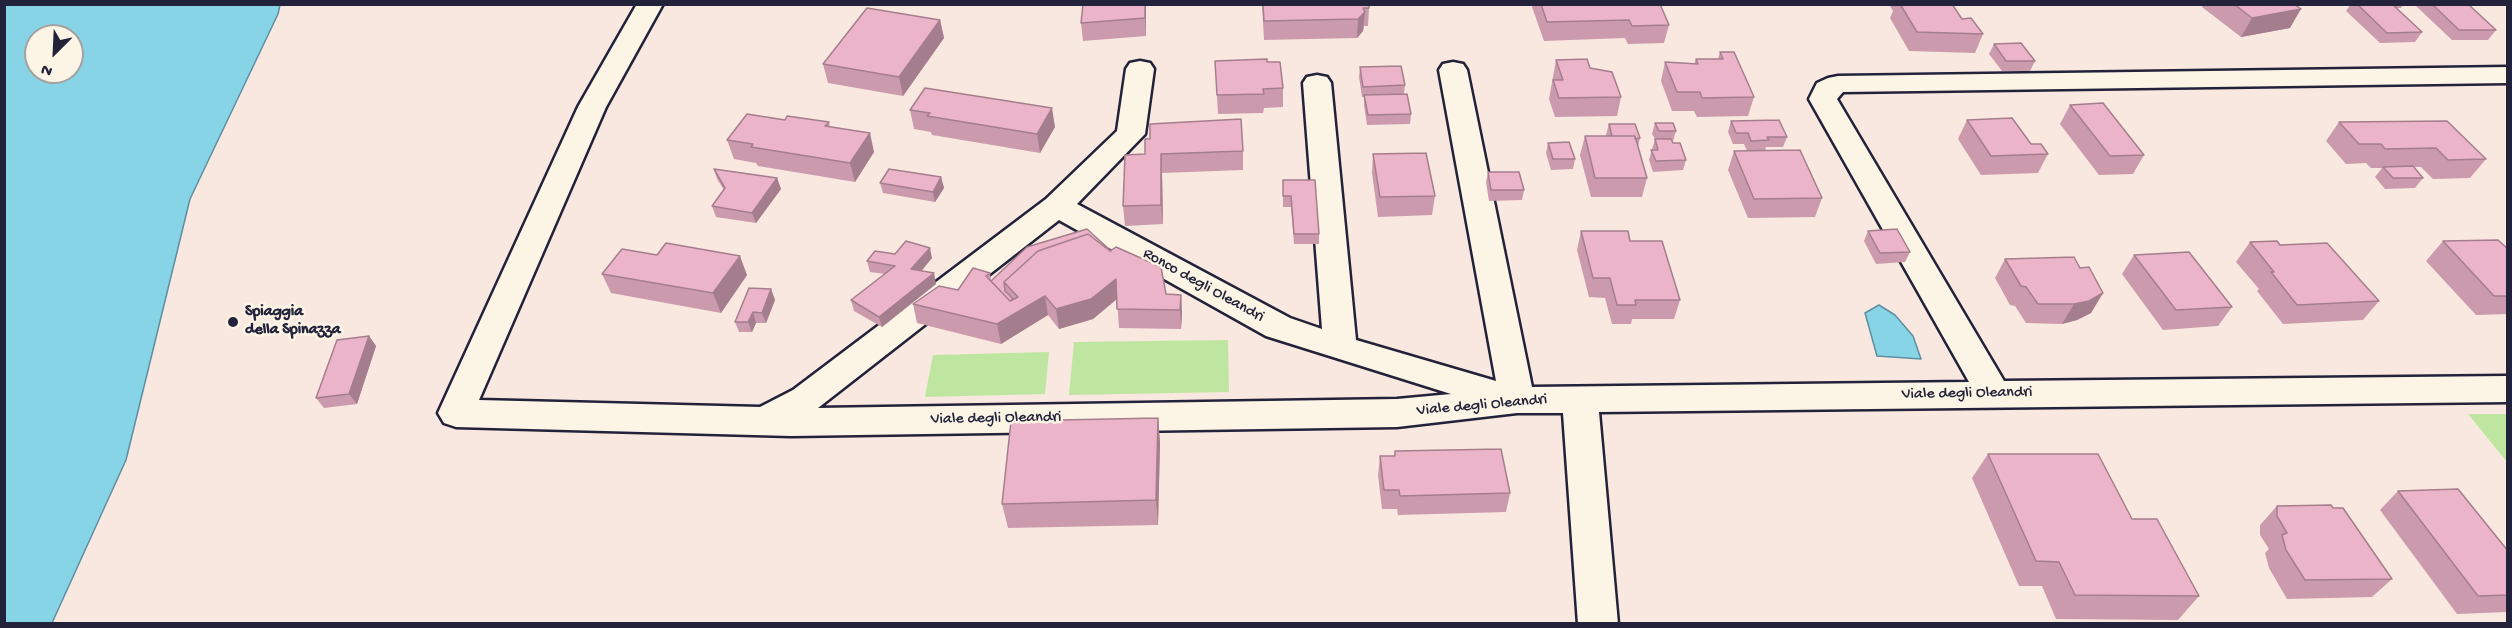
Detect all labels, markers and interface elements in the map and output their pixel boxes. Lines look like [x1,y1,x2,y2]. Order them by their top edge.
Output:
north arrow [24,24,84,84]
text: N [39,58,56,80]
street label: Ronco degli Oleandri [1139,245,1267,327]
place label: Spiaggia della Spinazza [245,303,341,341]
marker: Spiaggia della Spinazza [226,315,240,329]
street label: Viale degli Oleandri [1901,383,2033,405]
street label: Viale degli Oleandri [1416,391,1548,421]
street label: Viale degli Oleandri [930,408,1062,430]

